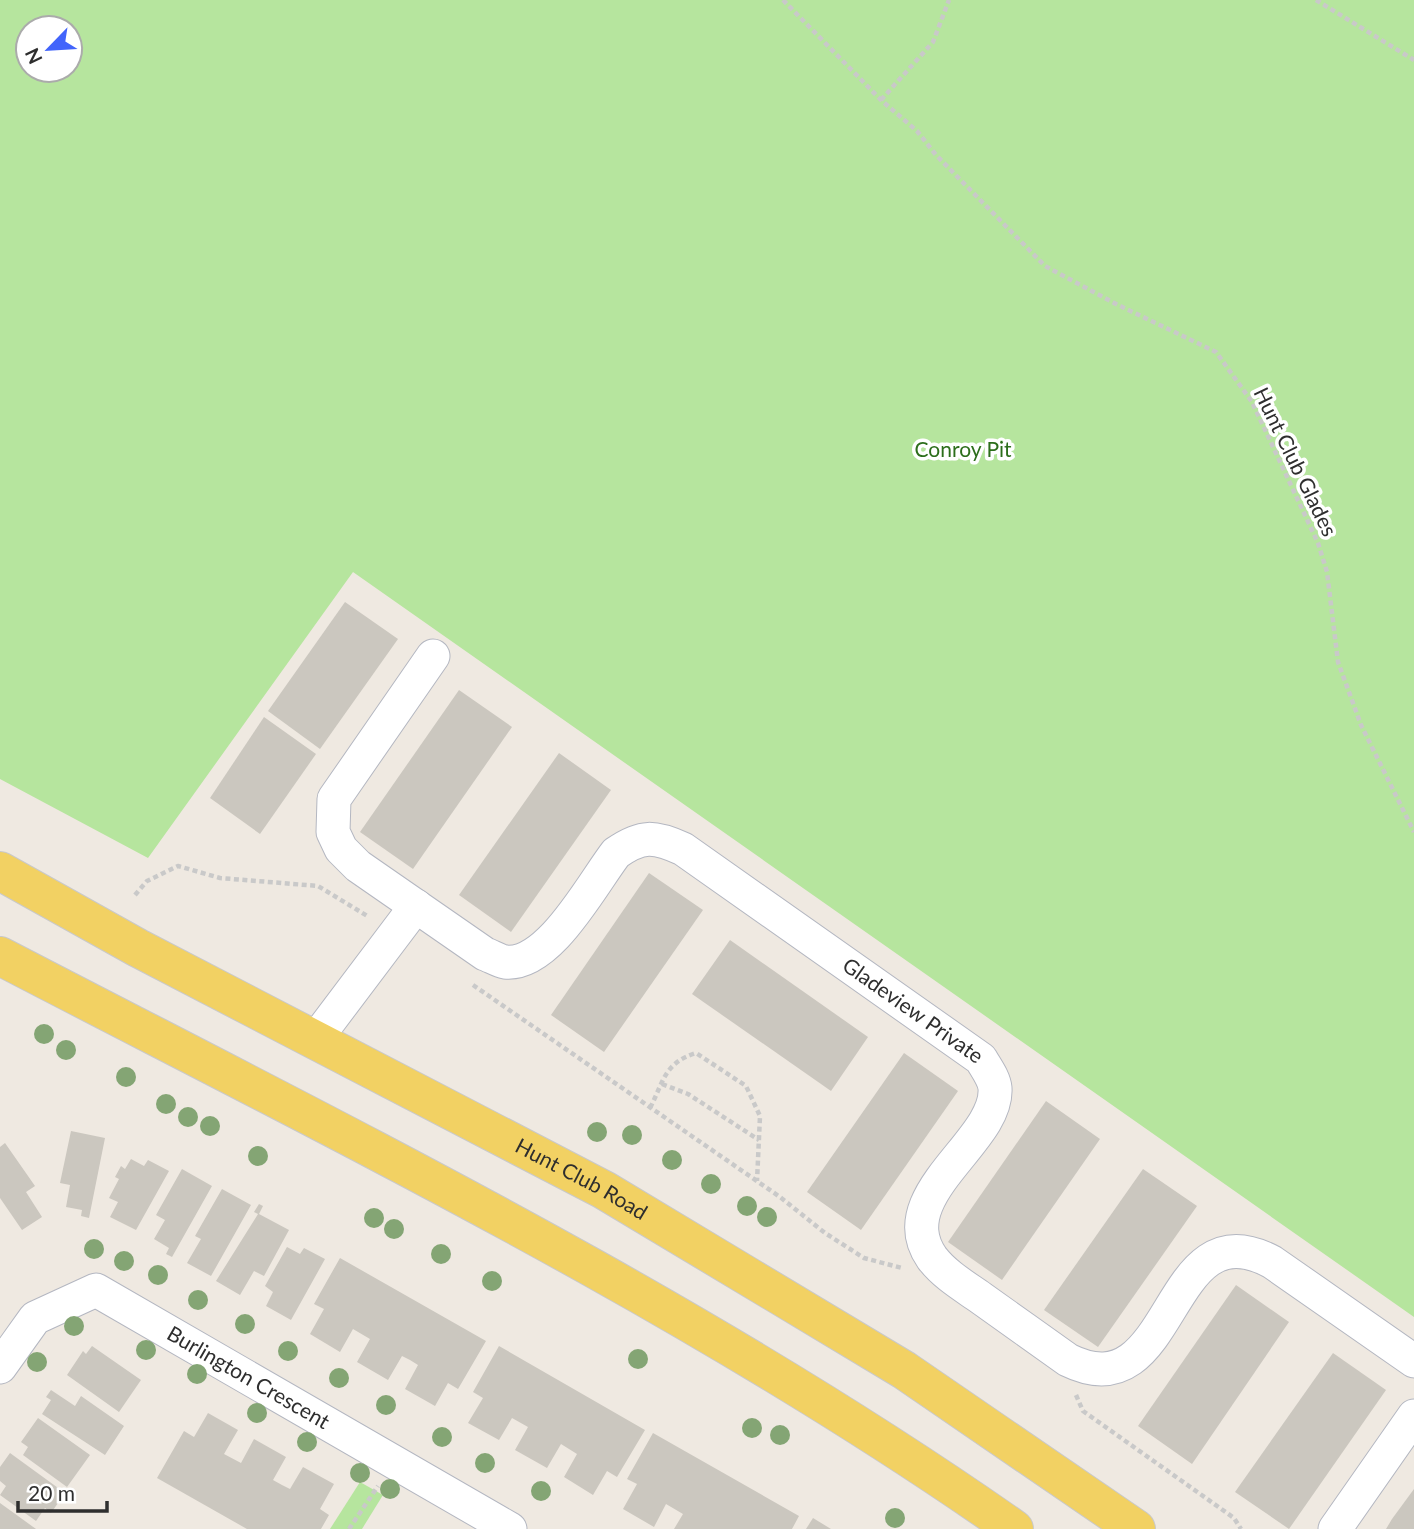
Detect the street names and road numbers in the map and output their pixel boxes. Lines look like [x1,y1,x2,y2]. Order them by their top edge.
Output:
street label: Hunt Club Glades [1250,383,1343,540]
street label: Gladeview Private [838,952,989,1068]
street label: Hunt Club Road [512,1132,653,1224]
street label: Burlington Crescent [163,1320,335,1433]

